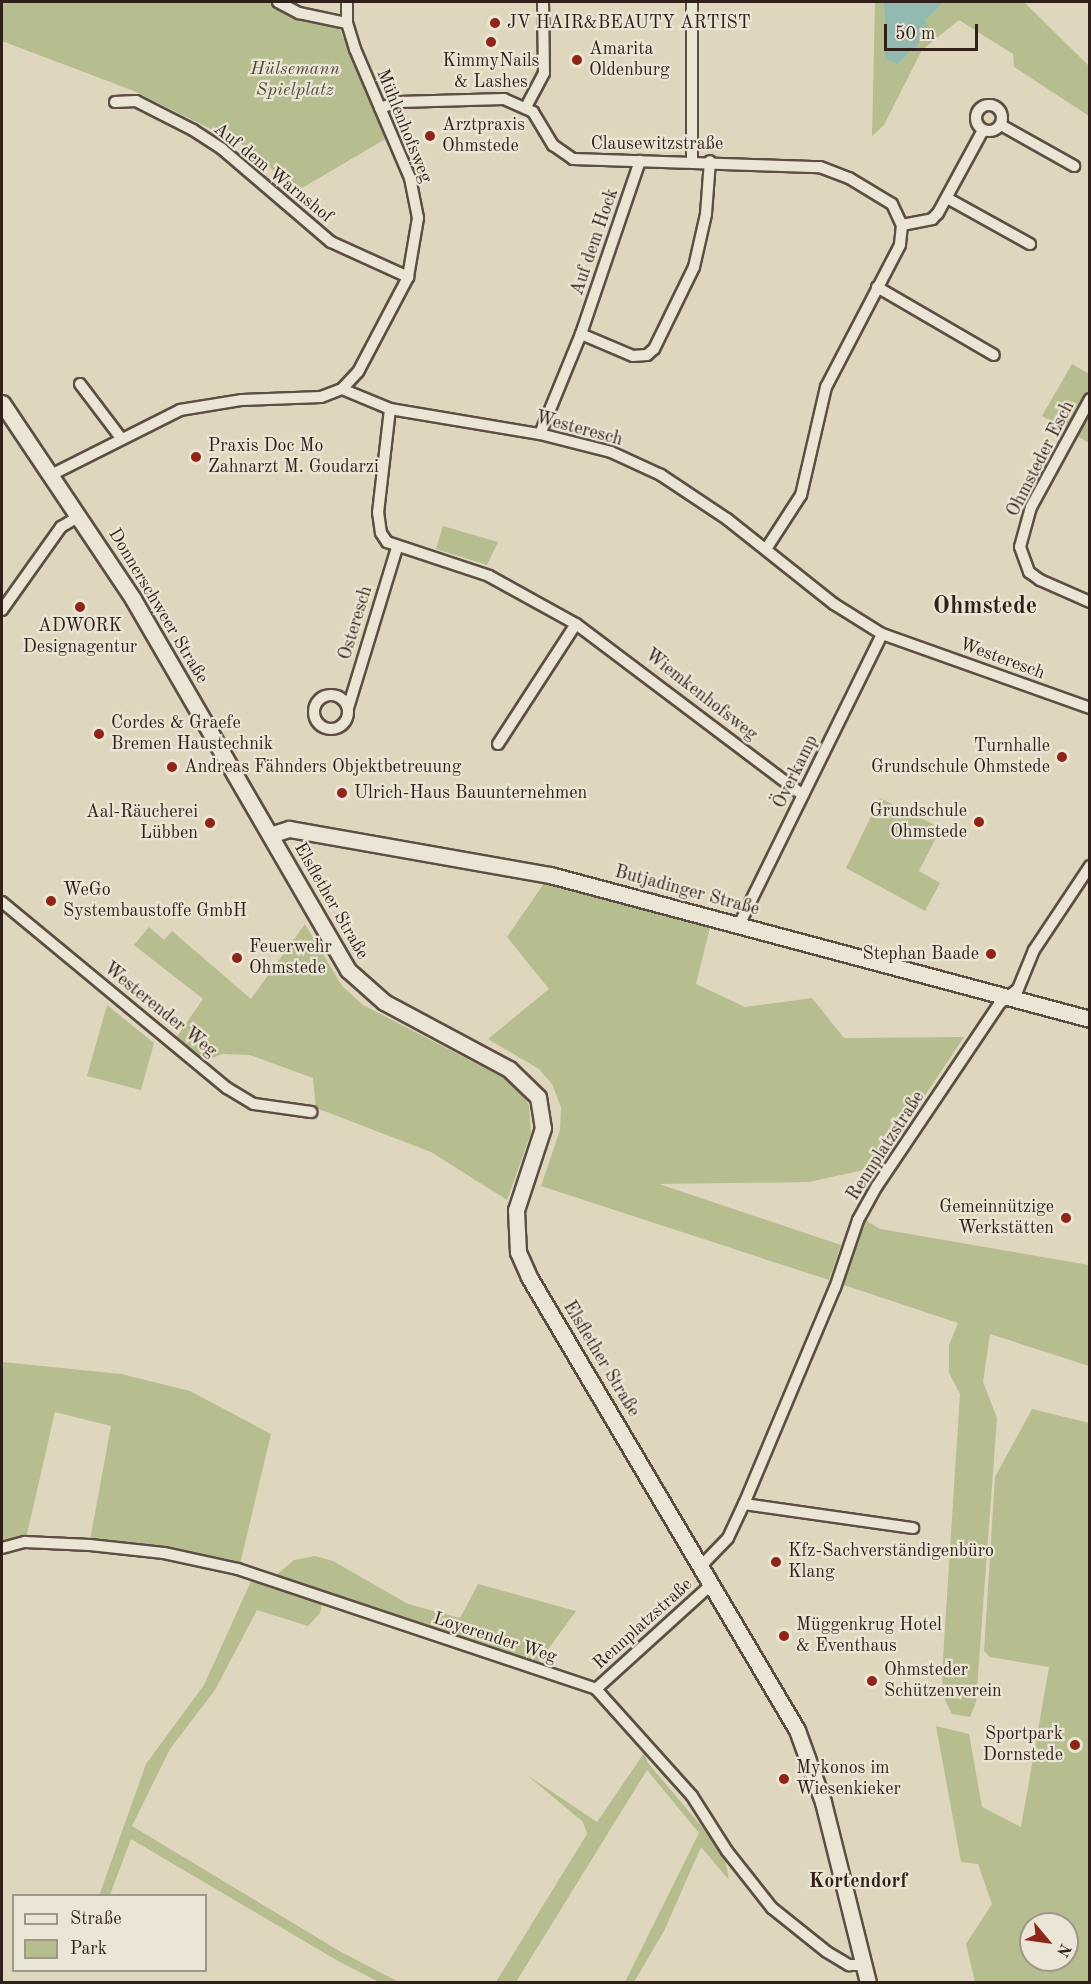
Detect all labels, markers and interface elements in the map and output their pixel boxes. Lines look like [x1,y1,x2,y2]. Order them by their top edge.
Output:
place label: JV HAIR&BEAUTY ARTIST [507,12,751,34]
scale bar [887,12,982,50]
marker: JV HAIR&BEAUTY ARTIST [488,16,502,30]
text: 50 m [895,25,935,43]
marker: KimmyNails & Lashes [484,35,498,49]
place label: Amarita Oldenburg [589,39,670,82]
place label: KimmyNails & Lashes [443,51,539,94]
marker: Amarita Oldenburg [570,53,584,67]
park label: Hülsemann Spielplatz [250,59,340,101]
street label: Mühlenhofsweg [371,66,437,186]
place label: Arztpraxis Ohmstede [442,115,525,158]
street label: Auf dem Warnshof [209,118,337,228]
marker: Arztpraxis Ohmstede [423,129,437,143]
street label: Clausewitzstraße [591,133,723,155]
street label: Auf dem Hock [567,186,623,298]
street label: Ohmsteder Esch [1003,397,1079,521]
street label: Westeresch [533,407,625,451]
place label: Praxis Doc Mo Zahnarzt M. Goudarzi [208,436,379,478]
marker: Praxis Doc Mo Zahnarzt M. Goudarzi [189,450,203,464]
street label: Donnerschweer Straße [103,525,213,687]
street label: Osteresch [335,583,377,663]
district label: Ohmstede [933,594,1037,622]
marker: ADWORK Designagentur [73,600,87,614]
place label: ADWORK Designagentur [23,616,137,658]
street label: Westeresch [956,634,1048,684]
street label: Wiemkenhofsweg [640,644,762,746]
place label: Cordes & Graefe Bremen Haustechnik [111,713,273,756]
marker: Cordes & Graefe Bremen Haustechnik [92,727,106,741]
street label: Överkamp [769,732,823,812]
place label: Turnhalle Grundschule Ohmstede [871,736,1050,778]
marker: Turnhalle Grundschule Ohmstede [1055,750,1069,764]
place label: Andreas Fähnders Objektbetreuung [184,756,462,778]
marker: Andreas Fähnders Objektbetreuung [165,760,179,774]
place label: Ulrich-Haus Bauunternehmen [354,782,587,804]
marker: Ulrich-Haus Bauunternehmen [335,786,349,800]
place label: Grundschule Ohmstede [870,801,967,844]
place label: Aal-Räucherei Lübben [86,802,198,844]
marker: Grundschule Ohmstede [972,815,986,829]
marker: Aal-Räucherei Lübben [203,816,217,830]
street label: Elsflether Straße [289,839,373,963]
street label: Butjadinger Straße [612,861,762,921]
place label: WeGo Systembaustoffe GmbH [63,880,247,922]
marker: WeGo Systembaustoffe GmbH [44,894,58,908]
place label: Feuerwehr Ohmstede [249,937,332,980]
place label: Stephan Baade [863,943,979,965]
marker: Stephan Baade [984,947,998,961]
marker: Feuerwehr Ohmstede [230,951,244,965]
street label: Westerender Weg [99,958,221,1062]
street label: Rennplatzstraße [843,1087,929,1205]
place label: Gemeinnützige Werkstätten [939,1197,1054,1240]
marker: Gemeinnützige Werkstätten [1059,1211,1073,1225]
street label: Elsflether Straße [558,1297,644,1421]
place label: Kfz-Sachverständigenbüro Klang [788,1541,994,1584]
marker: Kfz-Sachverständigenbüro Klang [769,1555,783,1569]
street label: Rennplatzstraße [589,1574,697,1674]
street label: Loyerender Weg [430,1608,560,1668]
place label: Müggenkrug Hotel & Eventhaus [796,1615,942,1658]
marker: Müggenkrug Hotel & Eventhaus [777,1629,791,1643]
place label: Ohmsteder Schützenverein [884,1660,1002,1702]
marker: Ohmsteder Schützenverein [865,1674,879,1688]
place label: Sportpark Dornstede [983,1724,1063,1766]
marker: Sportpark Dornstede [1068,1738,1082,1752]
place label: Mykonos im Wiesenkieker [796,1758,901,1800]
marker: Mykonos im Wiesenkieker [777,1772,791,1786]
district label: Kortendorf [809,1870,907,1894]
legend [12,1894,207,1972]
text: Straße [70,1910,121,1928]
north arrow [1019,1912,1079,1972]
text: Park [70,1940,107,1958]
text: N [1053,1941,1073,1959]

